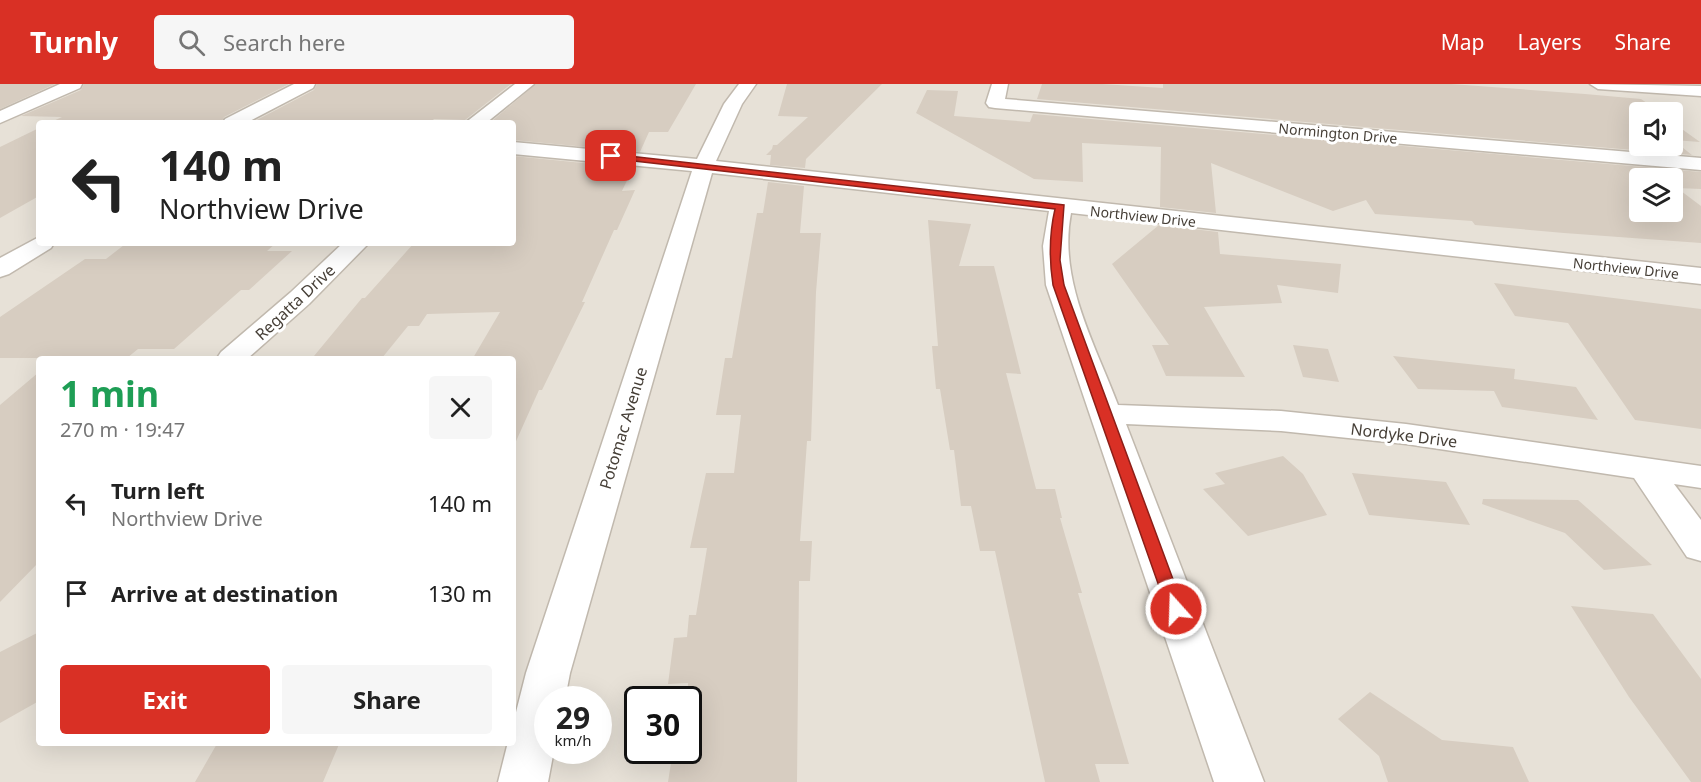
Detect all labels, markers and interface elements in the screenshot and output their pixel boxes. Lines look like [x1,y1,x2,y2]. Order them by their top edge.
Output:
search box [154,15,574,69]
text: Turnly [30,23,118,61]
icon: search [175,26,208,59]
text: Search here [223,27,345,57]
text: Map [1441,28,1485,56]
text: Layers [1518,28,1582,56]
text: Share [1615,28,1671,56]
map controls [1629,102,1683,222]
button: sound [1629,102,1683,156]
street label: Normington Drive [1278,118,1398,148]
pin [585,130,636,181]
text: 140 m [159,136,283,193]
icon: arrive [594,139,627,172]
icon: left [60,144,138,222]
button: layers [1629,168,1683,222]
text: Northview Drive [159,190,364,227]
street label: Northview Drive [1089,201,1197,231]
street label: Northview Drive [1572,253,1680,283]
street label: Regatta Drive [250,259,340,345]
street label: Potomac Avenue [594,364,652,492]
text: 1 min [60,369,159,418]
button: close [429,376,492,439]
text: 270 m · 19:47 [60,416,185,443]
street label: Nordyke Drive [1349,418,1459,452]
text: Turn left [111,475,205,505]
icon: left [60,487,93,520]
text: 140 m [428,488,492,518]
text: Northview Drive [111,505,263,532]
icon: arrive [60,577,93,610]
position arrow [1144,577,1208,641]
text: Arrive at destination [111,578,338,608]
text: 130 m [428,578,492,608]
button: Exit [60,665,270,734]
button: Share [282,665,492,734]
speed limit sign: 30 [624,686,702,764]
text: 29 [556,697,590,738]
text: km/h [555,730,591,750]

